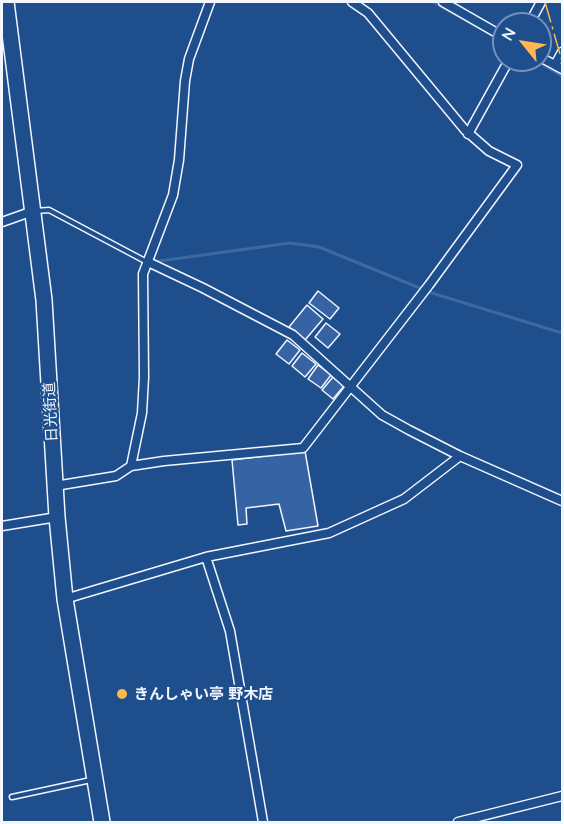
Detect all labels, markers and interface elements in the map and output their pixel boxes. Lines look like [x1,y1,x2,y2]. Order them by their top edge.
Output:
north arrow [492,12,552,72]
text: N [497,24,520,44]
street label: 日光街道 [40,382,62,442]
place label: きんしゃい亭 野木店 [134,685,273,703]
marker: きんしゃい亭 野木店 [115,687,129,701]

